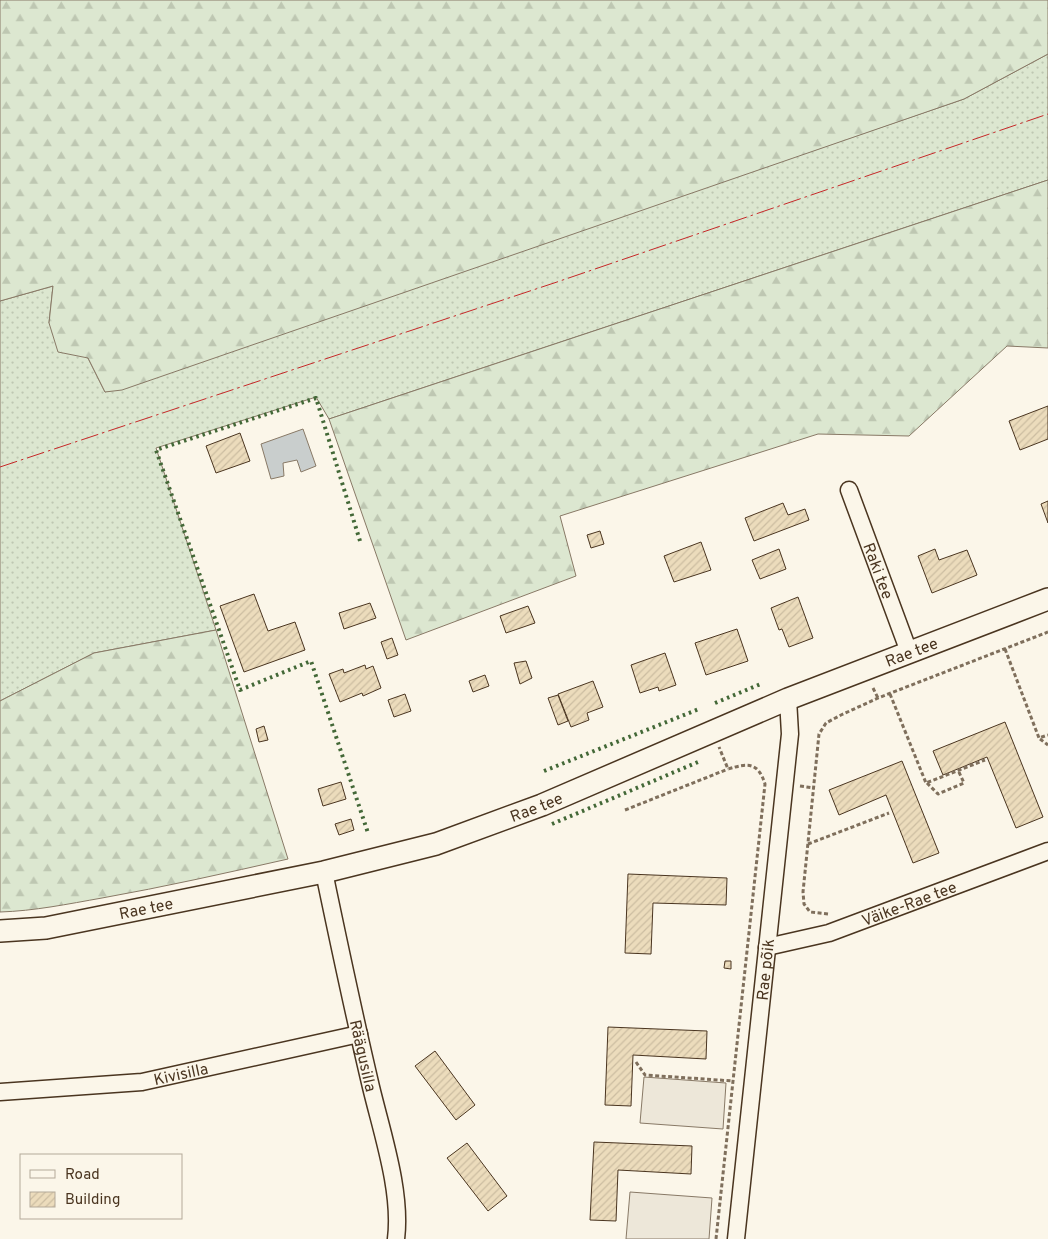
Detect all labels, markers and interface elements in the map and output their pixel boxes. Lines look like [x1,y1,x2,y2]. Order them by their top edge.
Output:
street label: Raki tee [857,540,897,602]
street label: Rae tee [883,634,941,673]
street label: Rae tee [508,789,566,828]
street label: Väike-Rae tee [859,878,960,932]
street label: Rae tee [117,895,175,925]
street label: Rae põik [754,938,780,1002]
street label: Räägusilla [344,1018,380,1094]
street label: Kivisilla [152,1060,210,1091]
legend [20,1154,182,1219]
text: Road [65,1166,100,1185]
text: Building [65,1191,120,1210]

